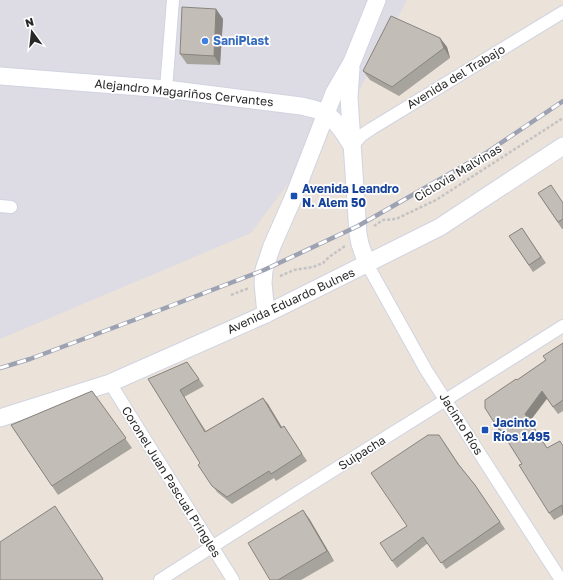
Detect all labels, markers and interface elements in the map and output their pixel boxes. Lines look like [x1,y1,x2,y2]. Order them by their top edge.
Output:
north arrow [12,12,52,52]
text: N [24,14,35,29]
place label: SaniPlast [213,33,269,48]
marker: SaniPlast [200,36,210,46]
street label: Avenida del Trabajo [404,41,508,112]
street label: Alejandro Magariños Cervantes [94,76,274,109]
street label: Ciclovia Malvinas [411,141,504,205]
place label: Avenida Leandro N. Alem 50 [302,181,399,210]
marker: Avenida Leandro N. Alem 50 [289,191,299,201]
street label: Avenida Eduardo Bulnes [225,264,357,337]
street label: Jacinto Ríos [436,390,486,458]
street label: Coronel Juan Pascual Pringles [119,403,224,560]
place label: Jacinto Ríos 1495 [493,415,550,444]
marker: Jacinto Ríos 1495 [480,425,490,435]
street label: Suipacha [335,432,388,473]

